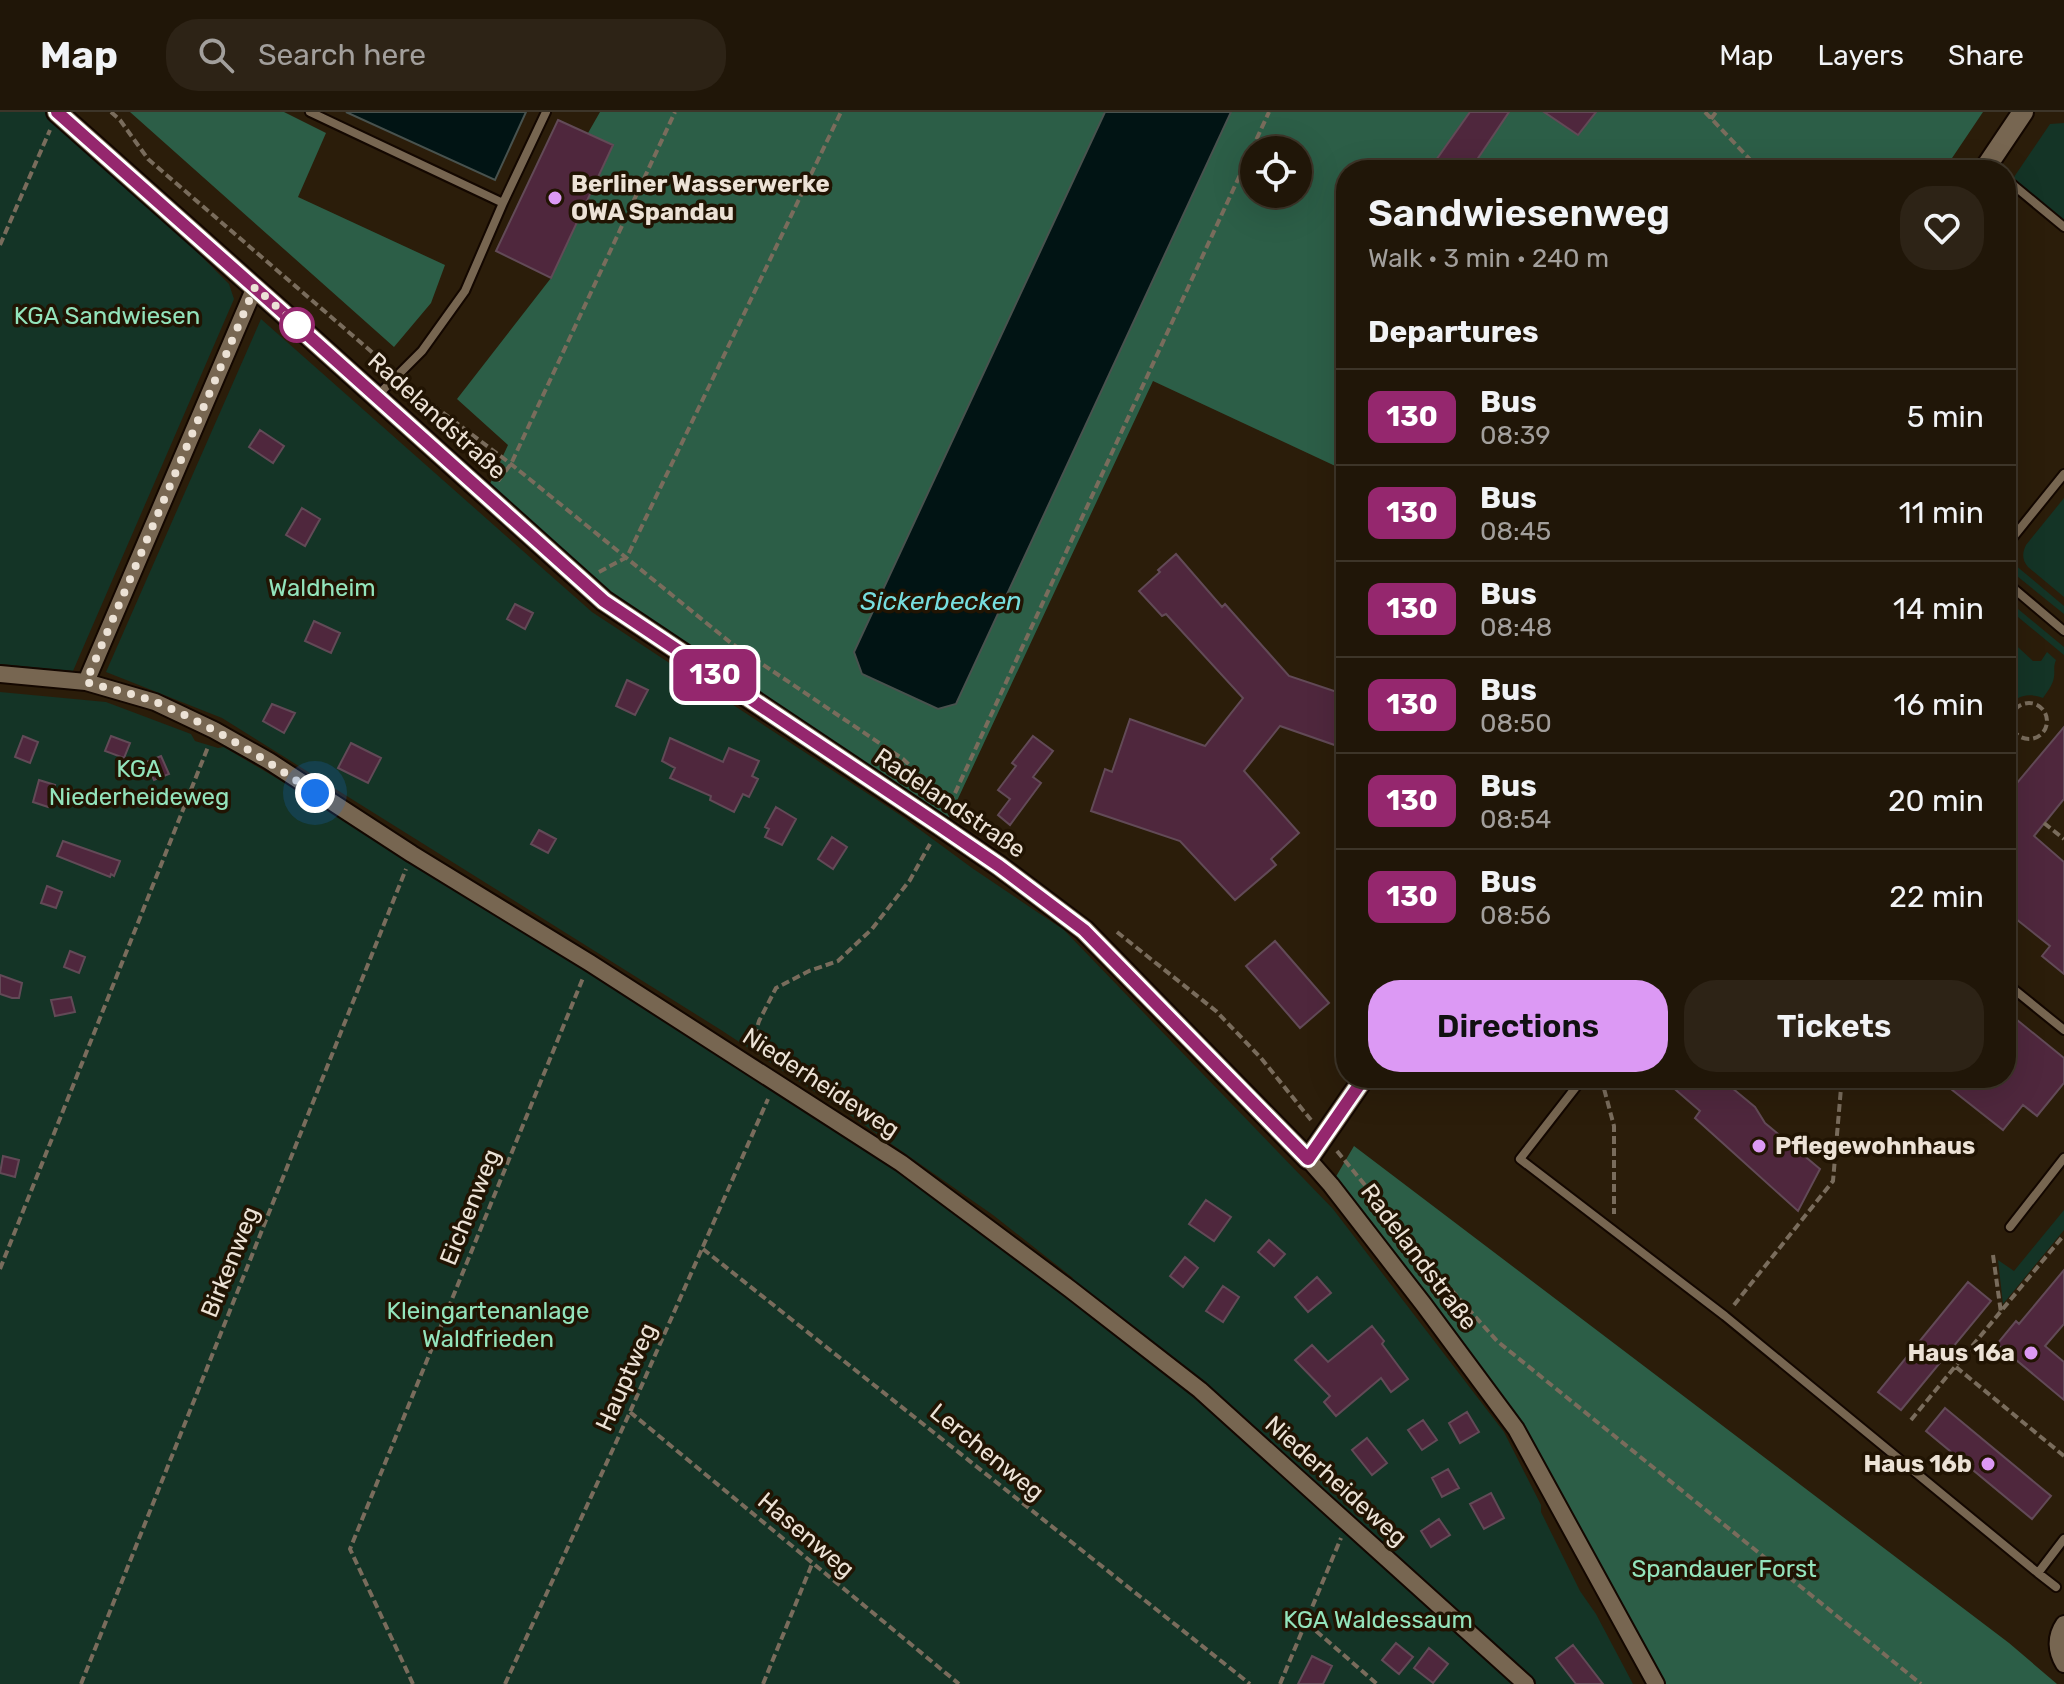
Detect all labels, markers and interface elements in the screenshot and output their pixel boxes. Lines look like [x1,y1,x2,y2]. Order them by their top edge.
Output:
search box [166,19,726,91]
text: Map [40,32,118,78]
icon: search [194,33,238,77]
text: Search here [258,37,426,73]
text: Map [1719,39,1774,72]
text: Layers [1818,39,1904,72]
text: Share [1948,39,2024,72]
map controls [1240,136,1312,208]
button: locate [1240,136,1312,208]
place label: Berliner Wasserwerke OWA Spandau [571,170,830,226]
button: heart [1900,186,1984,270]
marker: Berliner Wasserwerke OWA Spandau [546,189,564,207]
text: Sandwiesenweg [1368,190,1670,236]
text: Walk · 3 min · 240 m [1368,243,1609,274]
park label: KGA Sandwiesen [14,302,200,330]
unlabelled marker [280,308,314,342]
text: Departures [1368,314,1539,350]
street label: Radelandstraße [362,347,512,485]
text: Bus [1480,384,1537,420]
text: 5 min [1907,399,1984,435]
text: 130 [1386,400,1438,433]
text: 08:39 [1480,420,1551,451]
text: Bus [1480,480,1537,516]
text: 11 min [1899,495,1984,531]
text: 130 [1386,496,1438,529]
text: 08:45 [1480,516,1551,547]
park label: Waldheim [268,574,376,602]
text: Bus [1480,576,1537,612]
water label: Sickerbecken [860,586,1022,617]
text: 14 min [1893,591,1984,627]
text: 130 [1386,592,1438,625]
text: 08:48 [1480,612,1552,643]
line badge: 130 [669,649,761,701]
text: 130 [689,658,741,691]
text: Bus [1480,672,1537,708]
text: 16 min [1894,687,1984,723]
text: 130 [1386,688,1438,721]
text: 08:50 [1480,708,1552,739]
street label: Radelandstraße [869,742,1031,864]
park label: KGA Niederheideweg [49,755,229,811]
text: Bus [1480,768,1537,804]
your location [295,773,335,813]
text: 20 min [1888,783,1984,819]
text: 130 [1386,784,1438,817]
text: 08:54 [1480,804,1551,835]
text: Bus [1480,864,1537,900]
text: 22 min [1889,879,1984,915]
text: 130 [1386,880,1438,913]
text: 08:56 [1480,900,1551,931]
button: Directions [1368,980,1668,1072]
button: Tickets [1684,980,1984,1072]
street label: Niederheideweg [738,1022,904,1144]
place label: Pflegewohnhaus [1775,1132,1975,1160]
marker: Pflegewohnhaus [1750,1137,1768,1155]
street label: Eichenweg [434,1145,506,1269]
street label: Radelandstraße [1355,1178,1483,1336]
street label: Birkenweg [195,1202,265,1322]
park label: Kleingartenanlage Waldfrieden [387,1297,589,1353]
street label: Hauptweg [590,1319,662,1435]
place label: Haus 16a [1907,1339,2015,1367]
marker: Haus 16a [2022,1344,2040,1362]
street label: Lerchenweg [925,1398,1049,1506]
street label: Niederheideweg [1259,1410,1413,1552]
place label: Haus 16b [1863,1450,1972,1478]
marker: Haus 16b [1979,1455,1997,1473]
street label: Hasenweg [752,1487,860,1583]
park label: Spandauer Forst [1631,1555,1817,1583]
park label: KGA Waldessaum [1283,1606,1473,1634]

